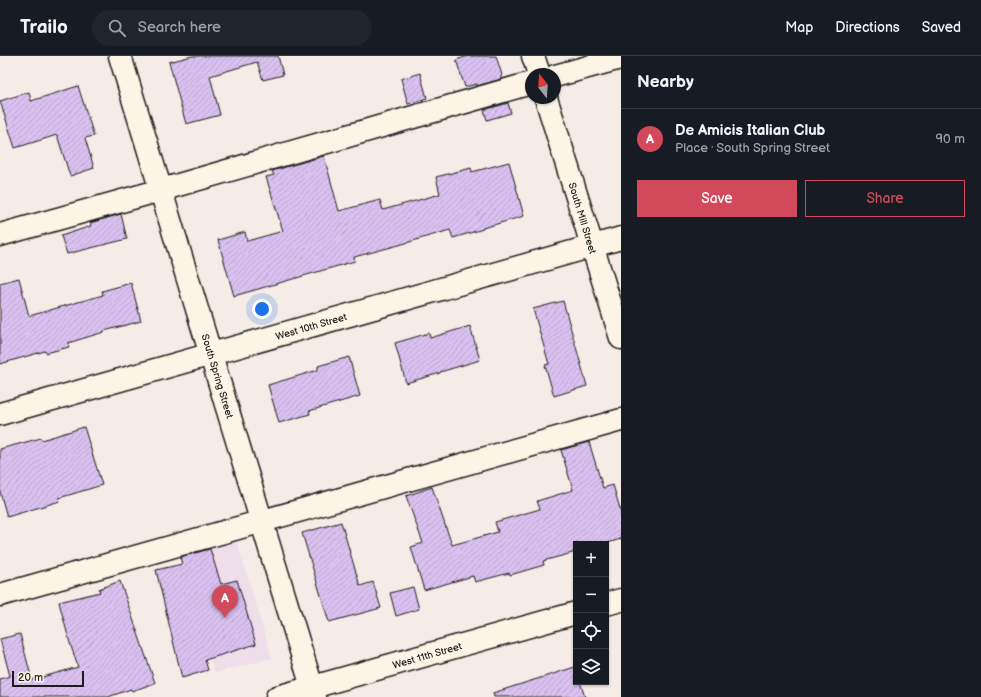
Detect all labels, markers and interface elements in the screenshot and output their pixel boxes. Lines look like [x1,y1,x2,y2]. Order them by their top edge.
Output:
search box [92,10,372,46]
text: Trailo [20,16,68,39]
icon: search [106,17,128,39]
text: Search here [138,18,221,37]
text: Map [785,19,813,36]
text: Directions [835,19,900,36]
text: Saved [922,19,961,36]
north arrow [525,68,561,104]
text: Nearby [637,72,694,92]
text: De Amicis Italian Club [675,121,825,140]
text: A [646,131,654,147]
text: 90 m [936,131,965,147]
text: Place · South Spring Street [675,140,830,156]
button: Save [637,180,797,217]
button: Share [805,180,965,217]
street label: South Mill Street [566,181,599,255]
your location [252,299,272,319]
street label: West 10th Street [274,311,348,343]
street label: South Spring Street [199,333,236,420]
map controls [573,541,609,685]
button: + [573,541,609,577]
button: − [573,577,609,613]
pin: A [212,585,238,618]
button: locate [573,613,609,649]
street label: West 11th Street [391,640,463,672]
button: layers [573,649,609,685]
scale bar [12,669,84,688]
text: 20 m [18,671,43,684]

